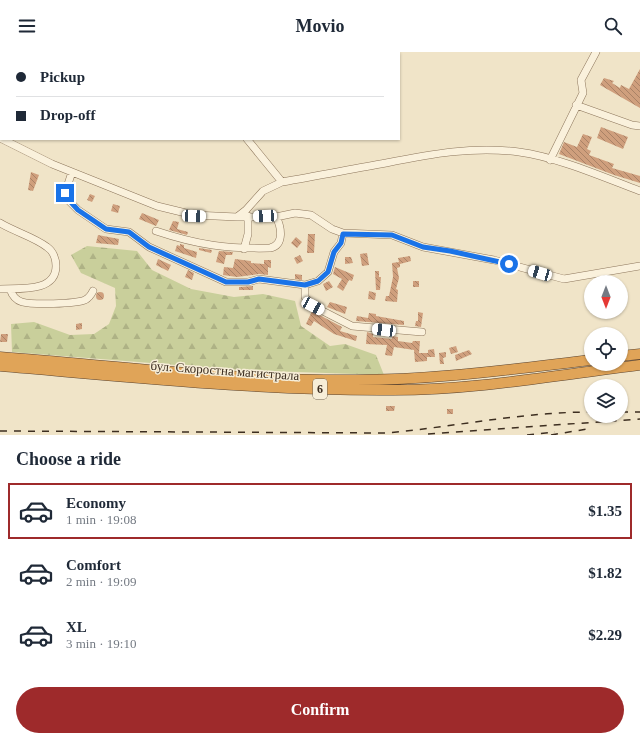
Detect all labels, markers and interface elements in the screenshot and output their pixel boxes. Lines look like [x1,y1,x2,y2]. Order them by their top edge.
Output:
icon: menu [16,15,38,37]
icon: search [602,15,624,37]
text: Movio [296,16,345,36]
text: Pickup [40,69,85,85]
text: Drop-off [40,107,96,123]
route end [56,184,74,202]
car [253,209,277,223]
car [182,210,206,222]
route start [500,255,518,273]
car [527,264,553,282]
north arrow [584,275,628,319]
map controls [584,275,628,423]
car [300,295,326,317]
car [371,323,397,337]
button: locate [584,327,628,371]
street label: бул. Скоростна магистрала [150,358,300,383]
road number: 6 [313,379,327,399]
button: layers [584,379,628,423]
text: Choose a ride [16,449,121,469]
icon: car [18,493,54,529]
text: Economy [66,495,126,511]
text: $1.35 [588,503,622,519]
text: 1 min · 19:08 [66,512,136,527]
icon: car [18,555,54,591]
text: Comfort [66,557,121,573]
text: $1.82 [588,565,622,581]
text: 2 min · 19:09 [66,574,136,589]
icon: car [18,617,54,653]
text: XL [66,619,87,635]
text: $2.29 [588,627,622,643]
text: 3 min · 19:10 [66,636,136,651]
button: Confirm [16,687,624,733]

